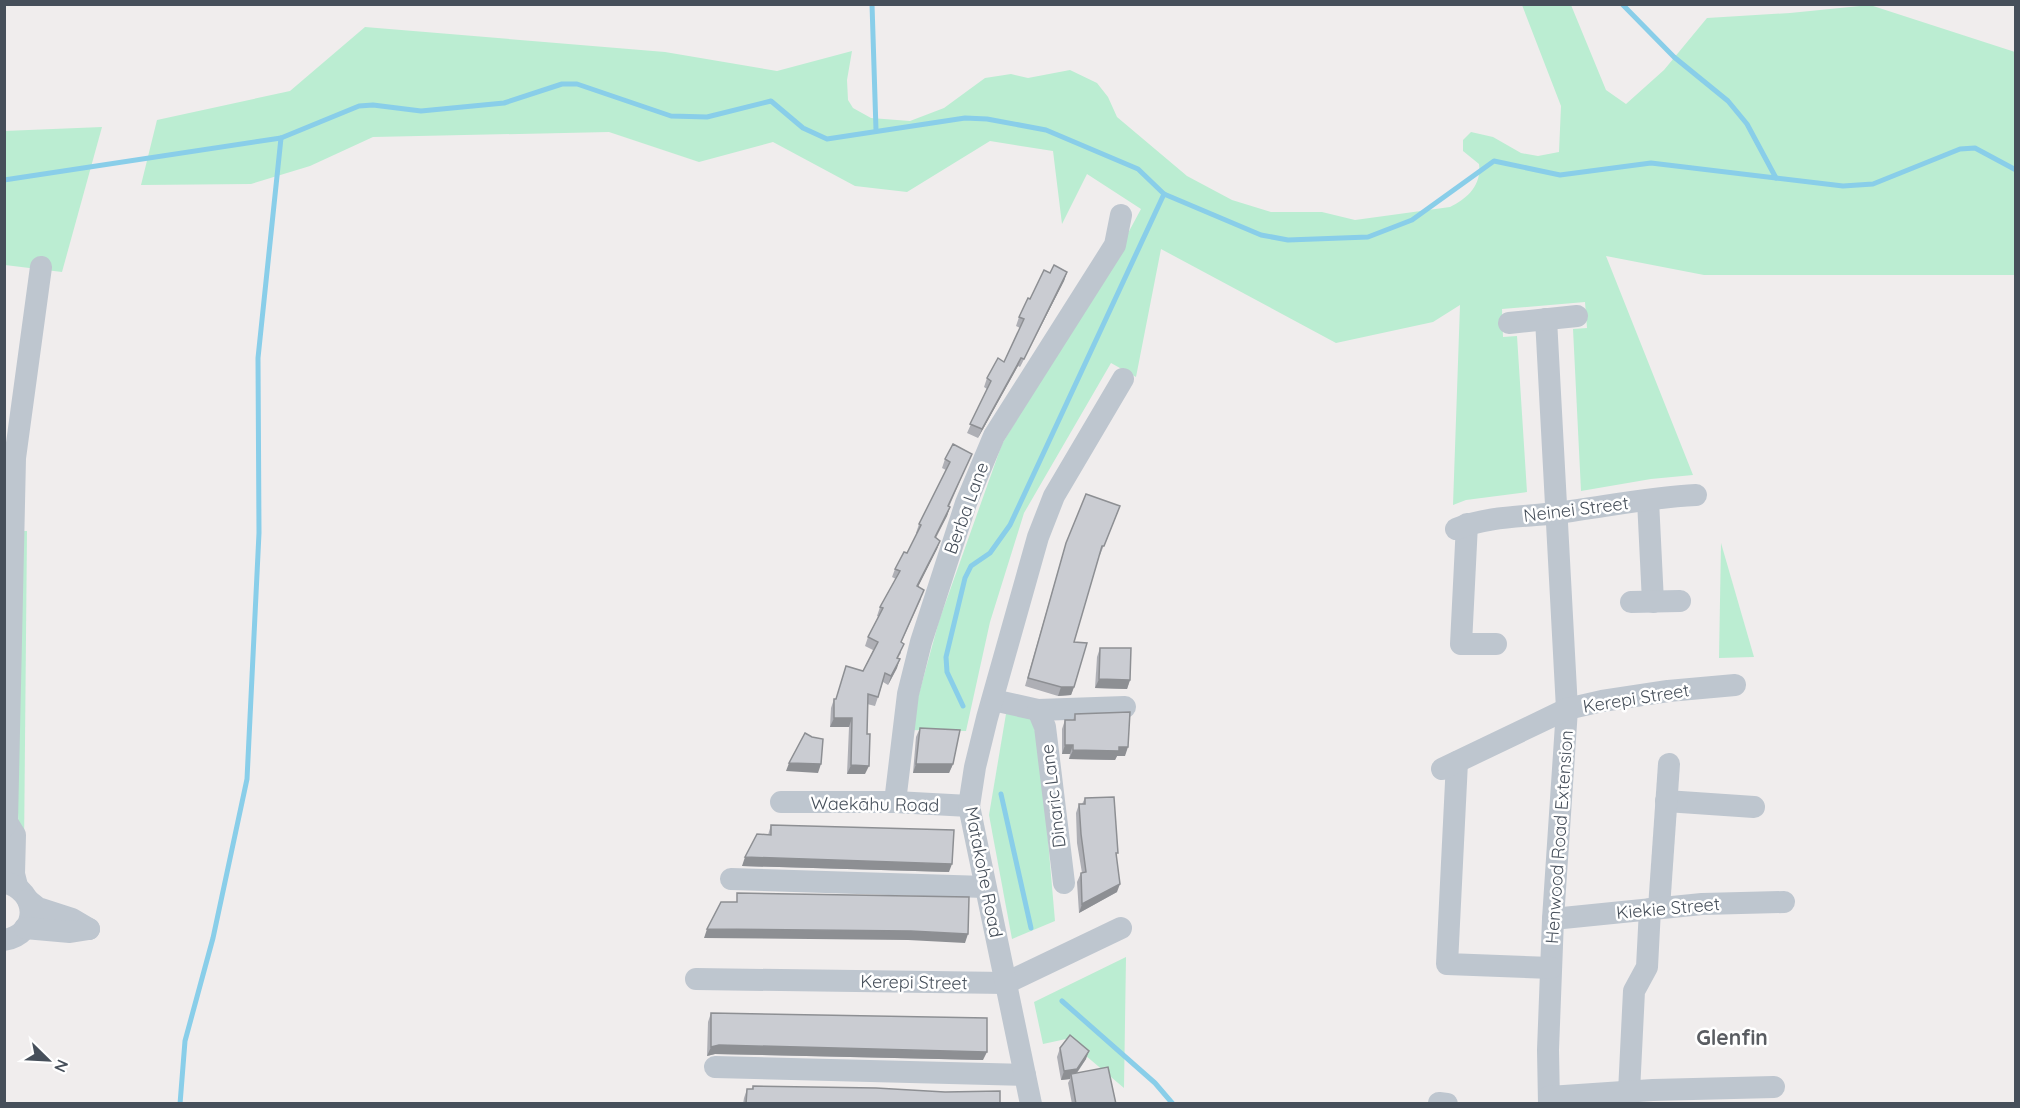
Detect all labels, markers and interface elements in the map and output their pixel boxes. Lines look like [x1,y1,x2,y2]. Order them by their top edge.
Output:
street label: Berba Lane [939,459,993,557]
street label: Neinei Street [1522,491,1630,527]
street label: Kerepi Street [1581,678,1691,718]
street label: Henwood Road Extension [1540,729,1578,945]
street label: Dinaric Lane [1035,743,1071,849]
street label: Waekāhu Road [810,791,940,817]
street label: Matakohe Road [960,805,1008,939]
street label: Kiekie Street [1615,892,1721,924]
street label: Kerepi Street [860,970,968,994]
district label: Glenfin [1696,1024,1768,1050]
north arrow [18,1030,78,1090]
text: N [50,1057,73,1076]

